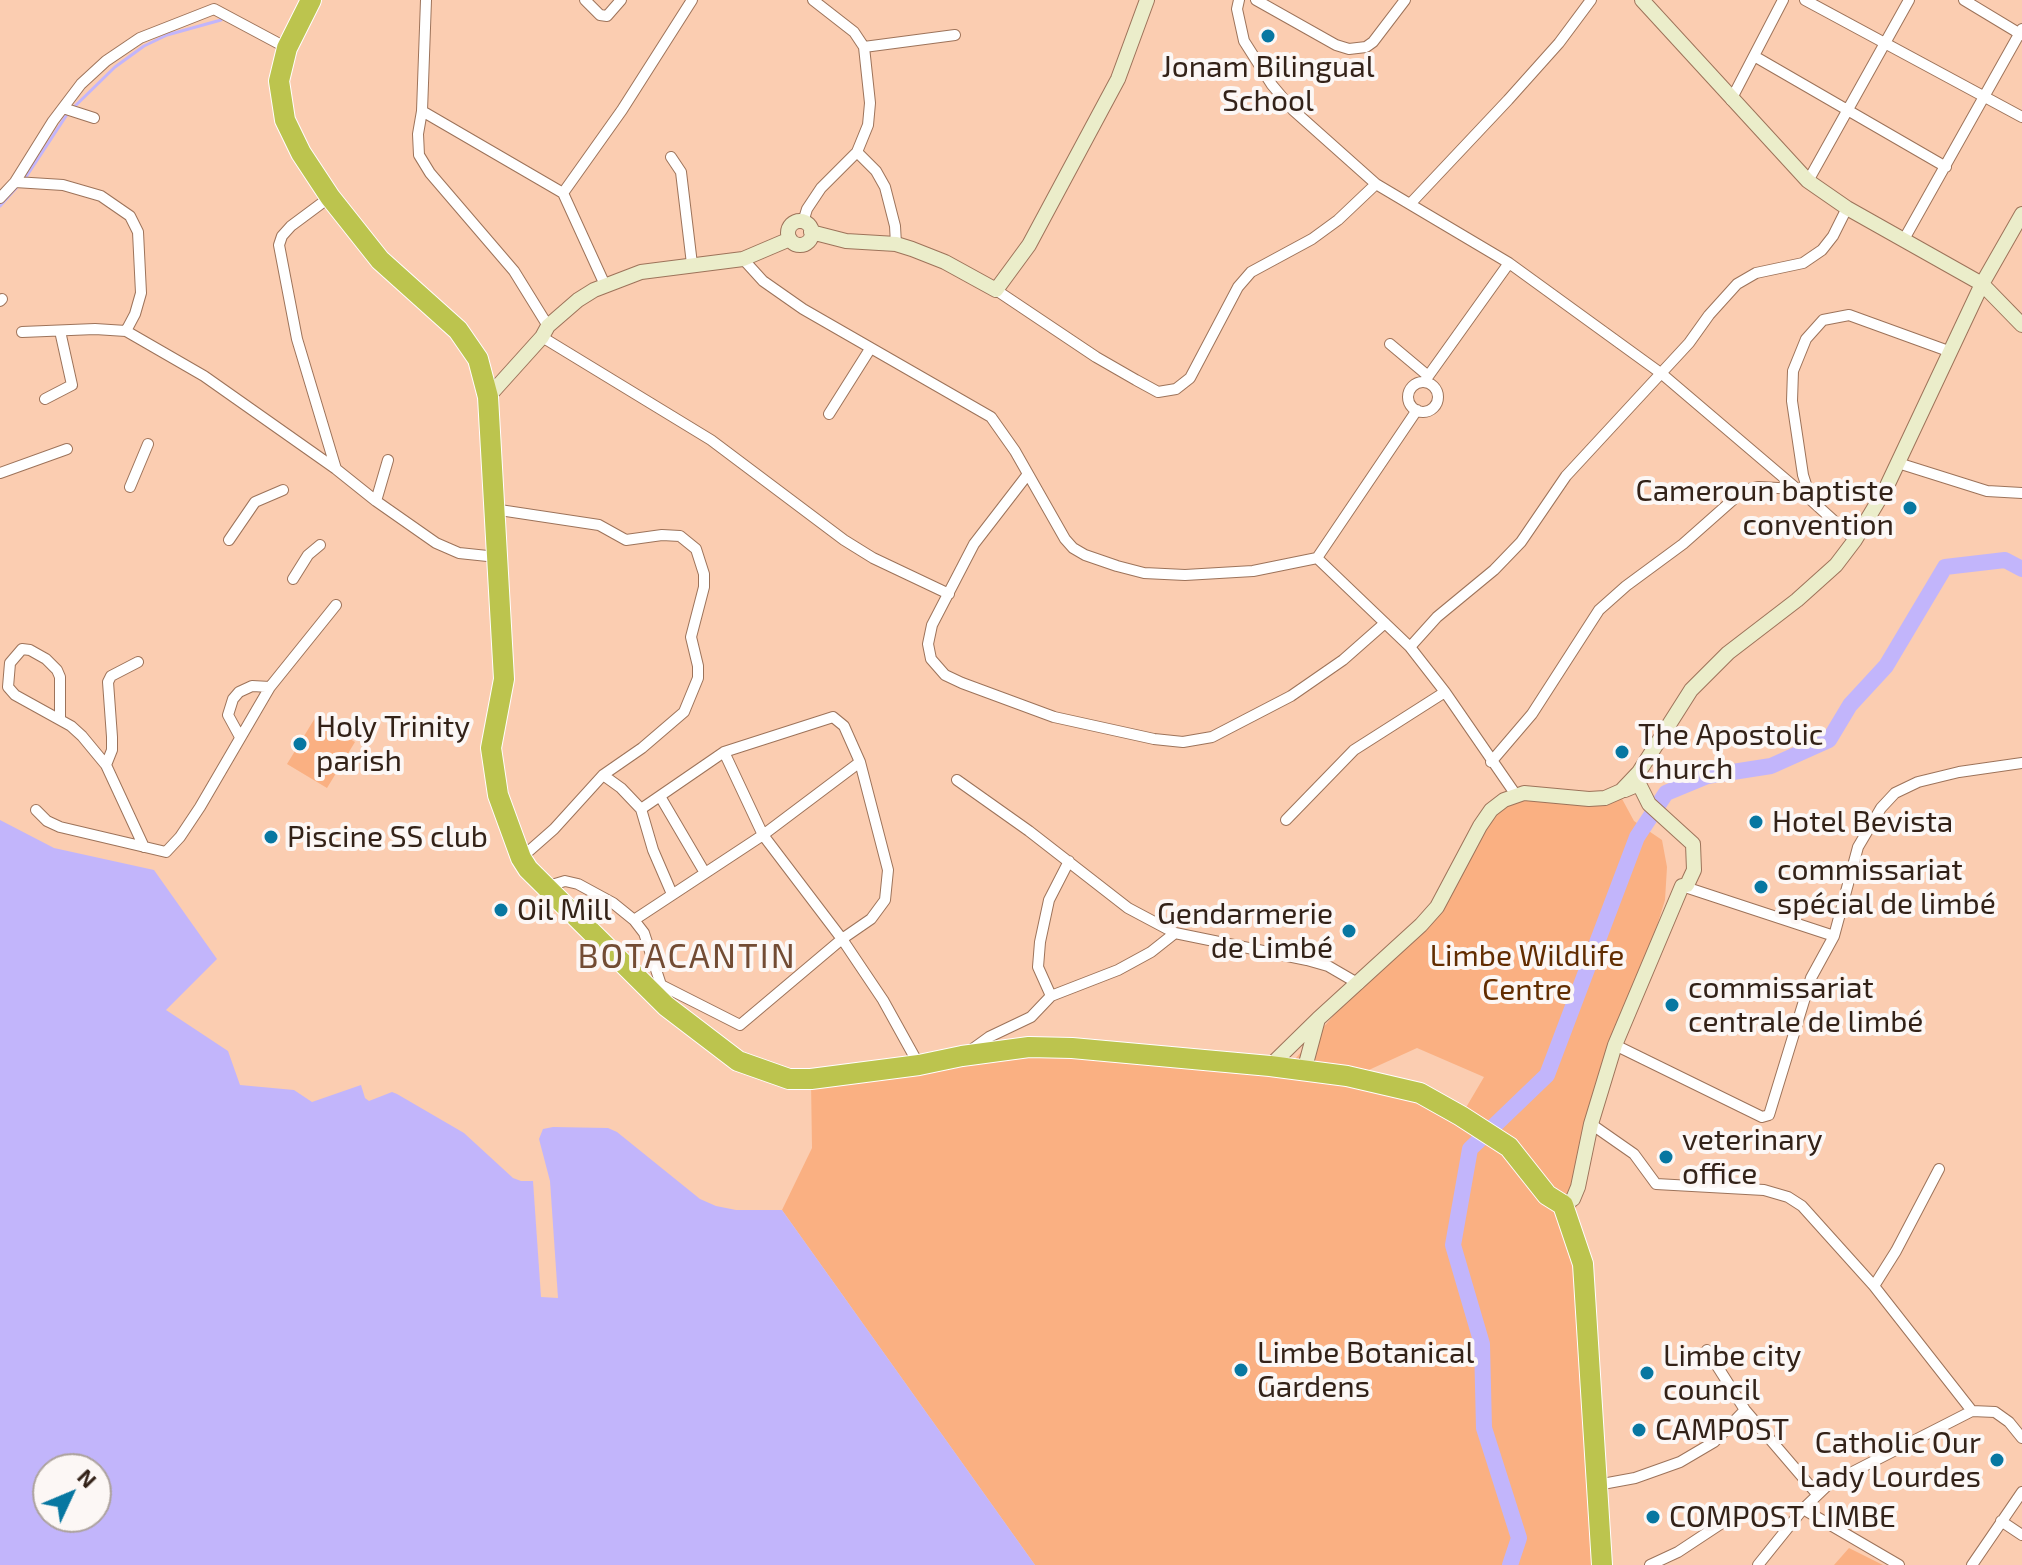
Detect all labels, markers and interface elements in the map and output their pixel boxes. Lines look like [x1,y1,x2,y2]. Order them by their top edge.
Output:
marker: Jonam Bilingual School [1259,27,1277,45]
place label: Jonam Bilingual School [1161,49,1375,120]
place label: Cameroun baptiste convention [1636,473,1894,544]
marker: Cameroun baptiste convention [1901,499,1919,517]
place label: Holy Trinity parish [316,709,470,780]
place label: The Apostolic Church [1638,717,1823,788]
marker: Holy Trinity parish [291,735,309,753]
marker: The Apostolic Church [1613,743,1631,761]
place label: Hotel Bevista [1772,804,1953,840]
marker: Hotel Bevista [1747,813,1765,831]
place label: Piscine SS club [287,819,488,855]
marker: Piscine SS club [262,828,280,846]
place label: commissariat spécial de limbé [1777,852,1996,922]
marker: commissariat spécial de limbé [1752,878,1770,896]
place label: Oil Mill [517,892,612,928]
place label: Gendarmerie de Limbé [1157,896,1333,966]
marker: Oil Mill [492,901,510,919]
marker: Gendarmerie de Limbé [1340,922,1358,940]
district label: BOTACANTIN [577,937,797,977]
park label: Limbe Wildlife Centre [1430,938,1624,1008]
place label: commissariat centrale de limbé [1688,970,1923,1040]
marker: commissariat centrale de limbé [1663,996,1681,1014]
place label: veterinary office [1682,1122,1823,1192]
marker: veterinary office [1657,1148,1675,1166]
place label: Limbe Botanical Gardens [1257,1335,1474,1406]
place label: Limbe city council [1663,1338,1801,1408]
marker: Limbe Botanical Gardens [1232,1361,1250,1379]
marker: Limbe city council [1638,1364,1656,1382]
place label: CAMPOST [1655,1412,1789,1448]
marker: CAMPOST [1630,1421,1648,1439]
place label: Catholic Our Lady Lourdes [1800,1425,1981,1496]
marker: Catholic Our Lady Lourdes [1988,1451,2006,1469]
north arrow [32,1453,112,1533]
text: N [73,1463,103,1492]
place label: COMPOST LIMBE [1669,1499,1896,1535]
marker: COMPOST LIMBE [1644,1508,1662,1526]

